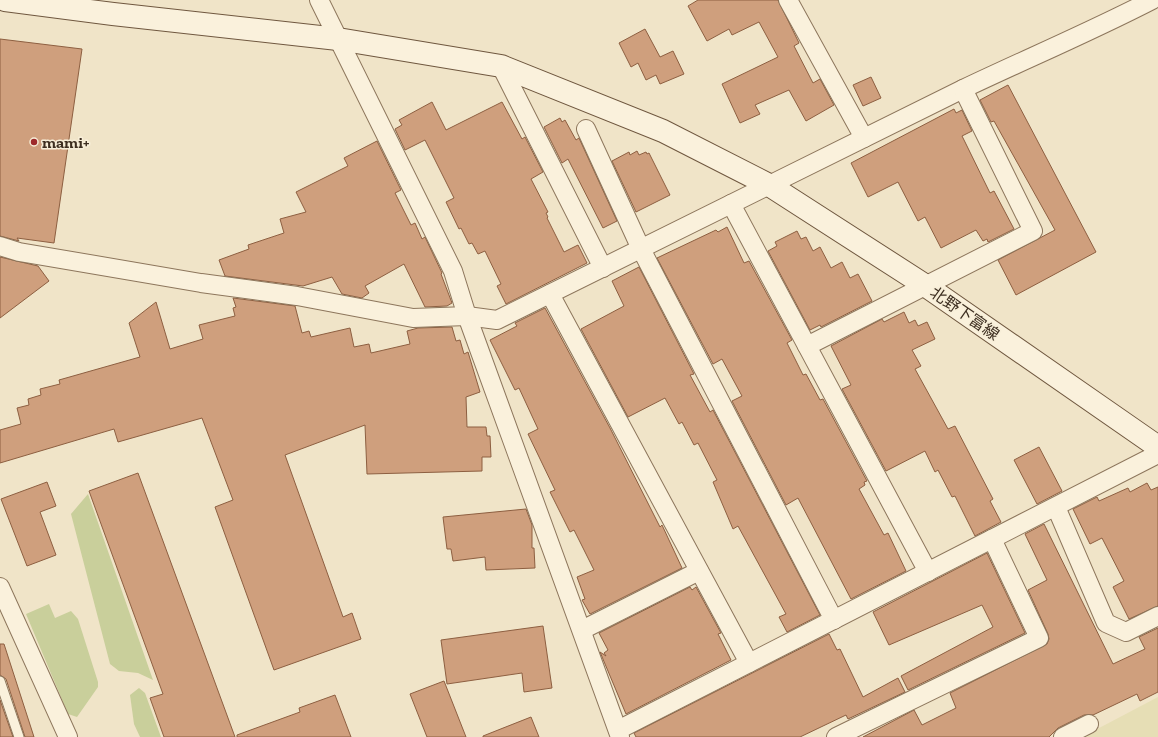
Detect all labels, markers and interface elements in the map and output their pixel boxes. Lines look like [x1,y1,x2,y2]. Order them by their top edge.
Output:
place label: mami+ [42,133,89,152]
marker: mami+ [29,137,39,147]
street label: 北野下富線 [926,283,1003,344]

